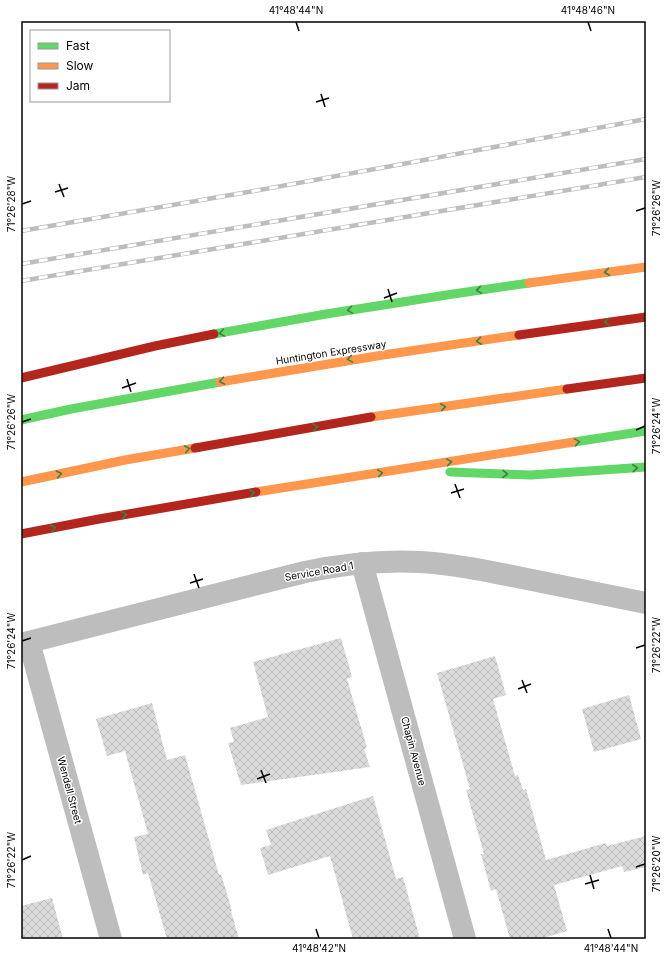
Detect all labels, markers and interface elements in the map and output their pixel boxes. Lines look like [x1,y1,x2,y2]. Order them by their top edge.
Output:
text: 41°48'44"N [269,4,323,16]
text: 41°48'46"N [561,4,615,16]
legend [30,30,170,102]
text: Fast [66,38,90,53]
text: Slow [66,58,94,73]
text: Jam [66,78,90,93]
text: 71°26'28"W [5,176,17,232]
text: 71°26'26"W [650,180,662,236]
one-way arrow [604,267,610,276]
one-way arrow [475,285,482,294]
one-way arrow [347,305,353,314]
one-way arrow [604,317,610,326]
one-way arrow [219,328,225,336]
one-way arrow [476,336,482,345]
street label: Huntington Expressway [275,337,387,367]
one-way arrow [347,355,353,363]
one-way arrow [219,376,225,385]
text: 71°26'26"W [5,394,17,450]
text: 71°26'24"W [650,398,662,454]
one-way arrow [440,403,446,412]
one-way arrow [312,423,318,432]
one-way arrow [574,438,580,447]
one-way arrow [184,445,190,454]
one-way arrow [446,458,452,467]
one-way arrow [632,463,638,472]
one-way arrow [377,469,384,477]
one-way arrow [502,469,508,478]
one-way arrow [56,471,62,479]
one-way arrow [249,489,255,498]
one-way arrow [121,511,127,520]
one-way arrow [50,524,56,533]
street label: Service Road 1 [284,559,354,583]
text: 71°26'24"W [5,613,17,669]
text: 71°26'22"W [650,617,662,673]
street label: Chapin Avenue [399,715,429,787]
street label: Wendell Street [55,755,85,826]
text: 71°26'22"W [5,832,17,888]
text: 71°26'20"W [650,836,662,892]
text: 41°48'42"N [292,942,346,954]
text: 41°48'44"N [584,942,638,954]

